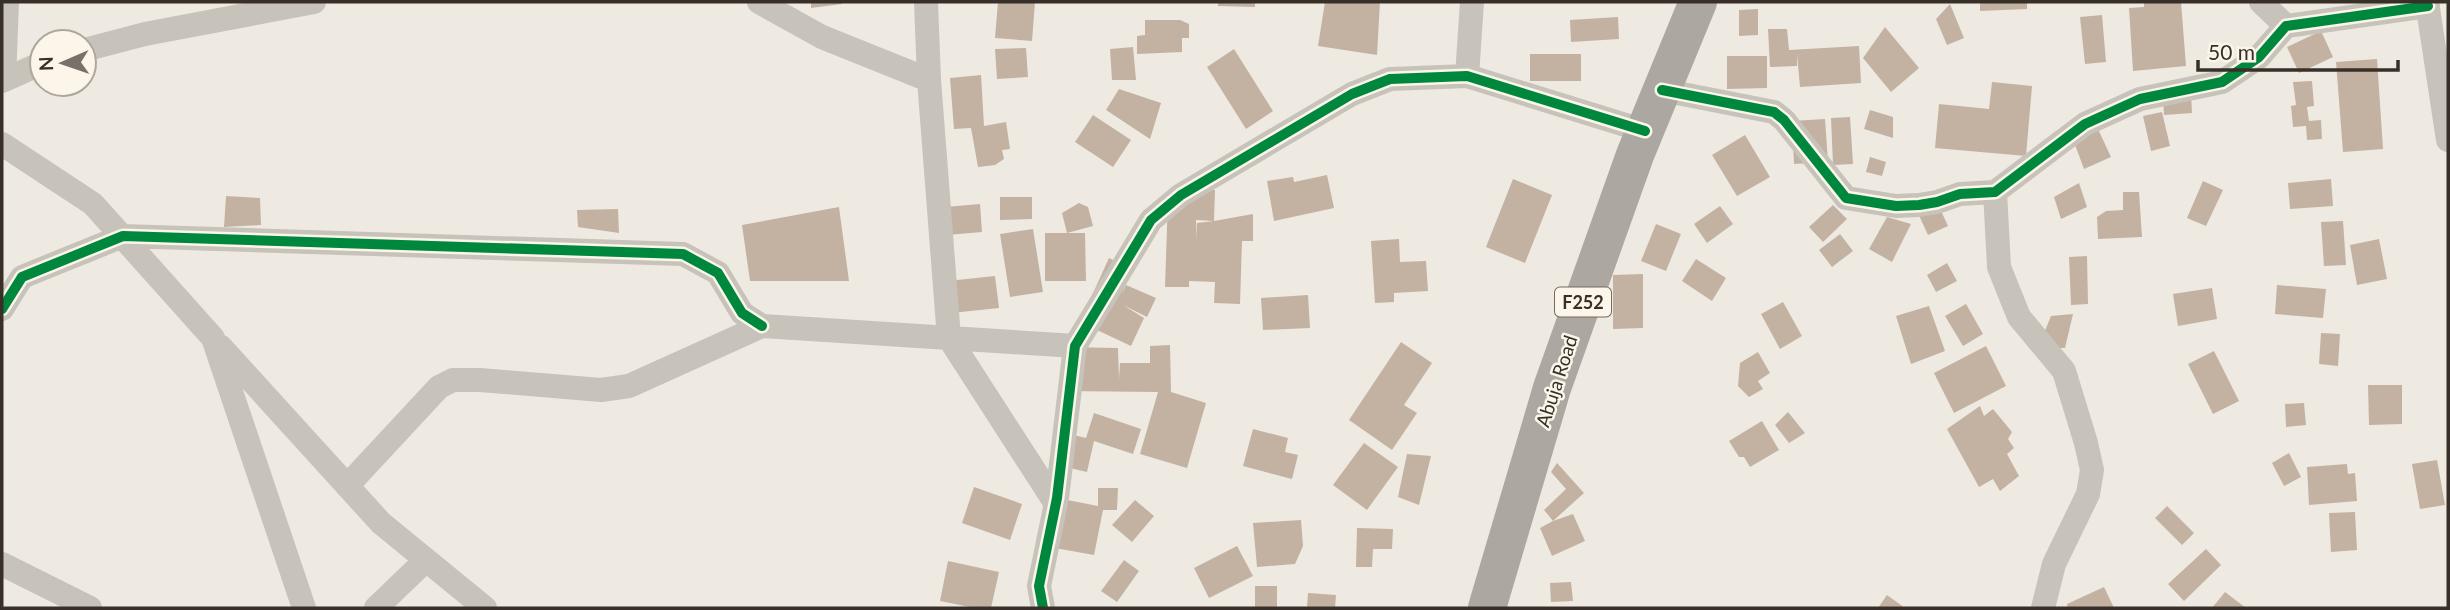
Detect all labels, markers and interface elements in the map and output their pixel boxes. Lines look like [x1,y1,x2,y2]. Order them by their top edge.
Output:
north arrow [28,28,98,98]
scale bar [2198,28,2398,72]
text: 50 m [2208,39,2255,64]
text: N [34,56,57,71]
road number: F252 [1555,288,1611,316]
street label: Abuja Road [1530,332,1582,430]

